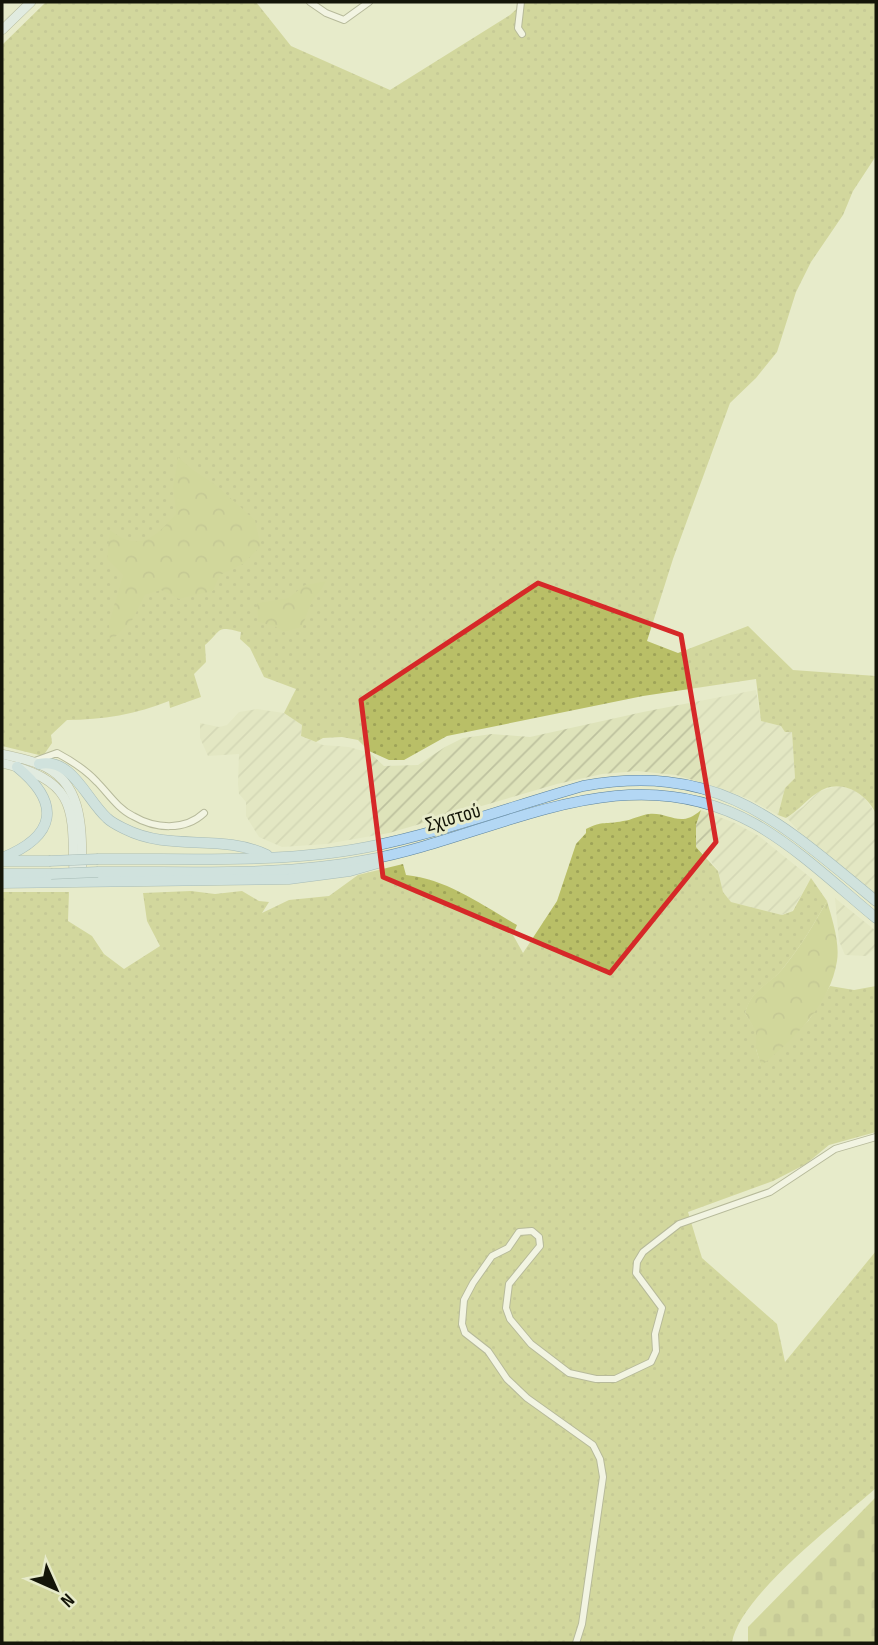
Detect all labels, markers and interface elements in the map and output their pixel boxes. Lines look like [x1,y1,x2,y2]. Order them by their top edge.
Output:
street label: Σχιστού [423,798,483,837]
north arrow [21,1554,91,1624]
text: N [55,1588,79,1612]

